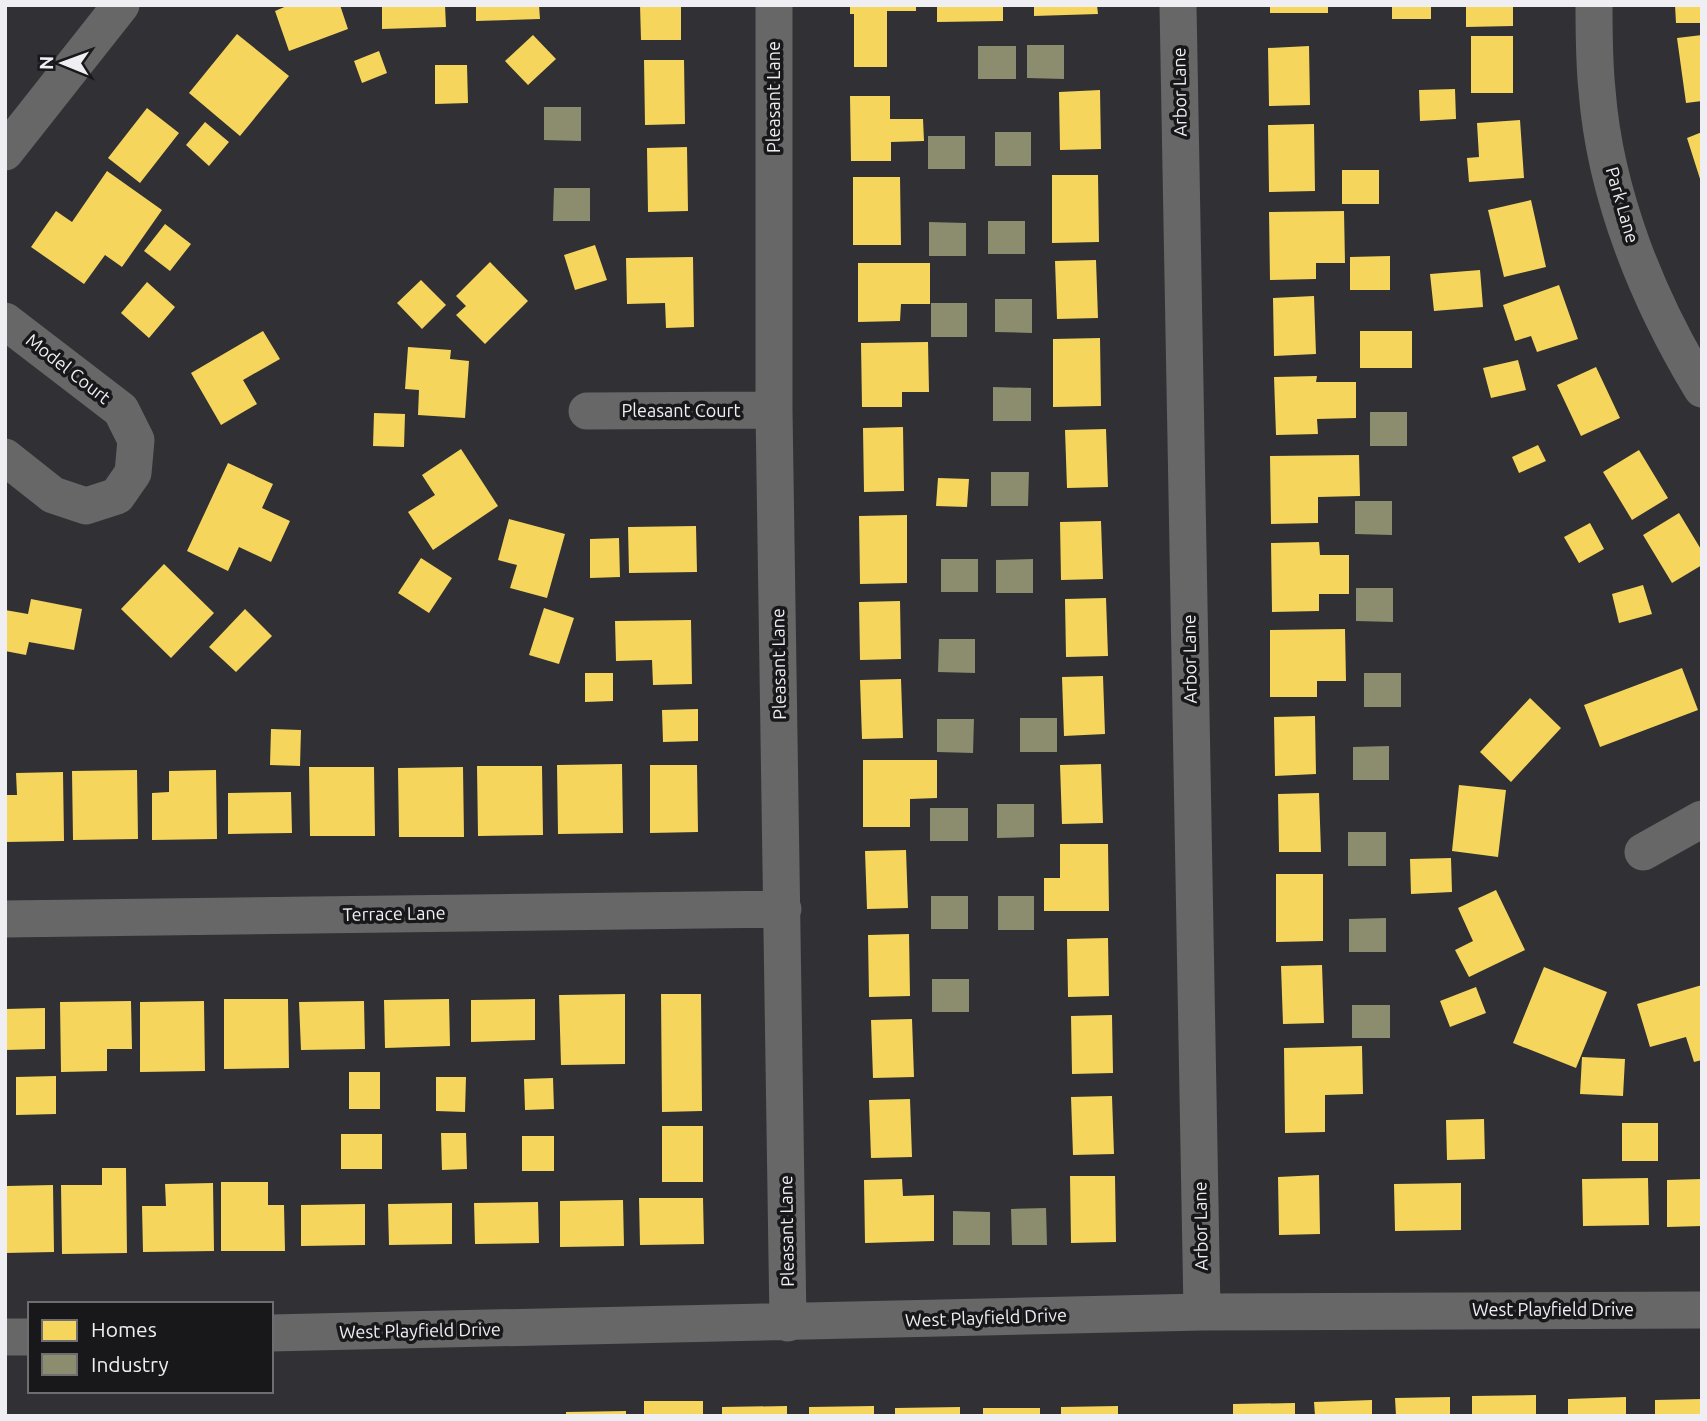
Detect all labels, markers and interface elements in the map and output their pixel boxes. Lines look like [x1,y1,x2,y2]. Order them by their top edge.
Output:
north arrow [28,28,98,98]
street label: Pleasant Lane [763,41,783,153]
street label: Arbor Lane [1168,47,1190,137]
text: N [35,55,57,70]
street label: Park Lane [1603,164,1643,245]
street label: Model Court [23,329,115,407]
street label: Pleasant Court [622,400,740,420]
street label: Pleasant Lane [767,608,789,720]
street label: Arbor Lane [1178,614,1200,704]
street label: Terrace Lane [342,902,446,924]
street label: Pleasant Lane [775,1175,797,1287]
street label: Arbor Lane [1189,1181,1211,1271]
street label: West Playfield Drive [1472,1299,1634,1319]
legend [28,1302,273,1393]
street label: West Playfield Drive [905,1304,1067,1330]
text: Homes [91,1317,157,1341]
street label: West Playfield Drive [339,1319,501,1341]
text: Industry [91,1352,169,1376]

